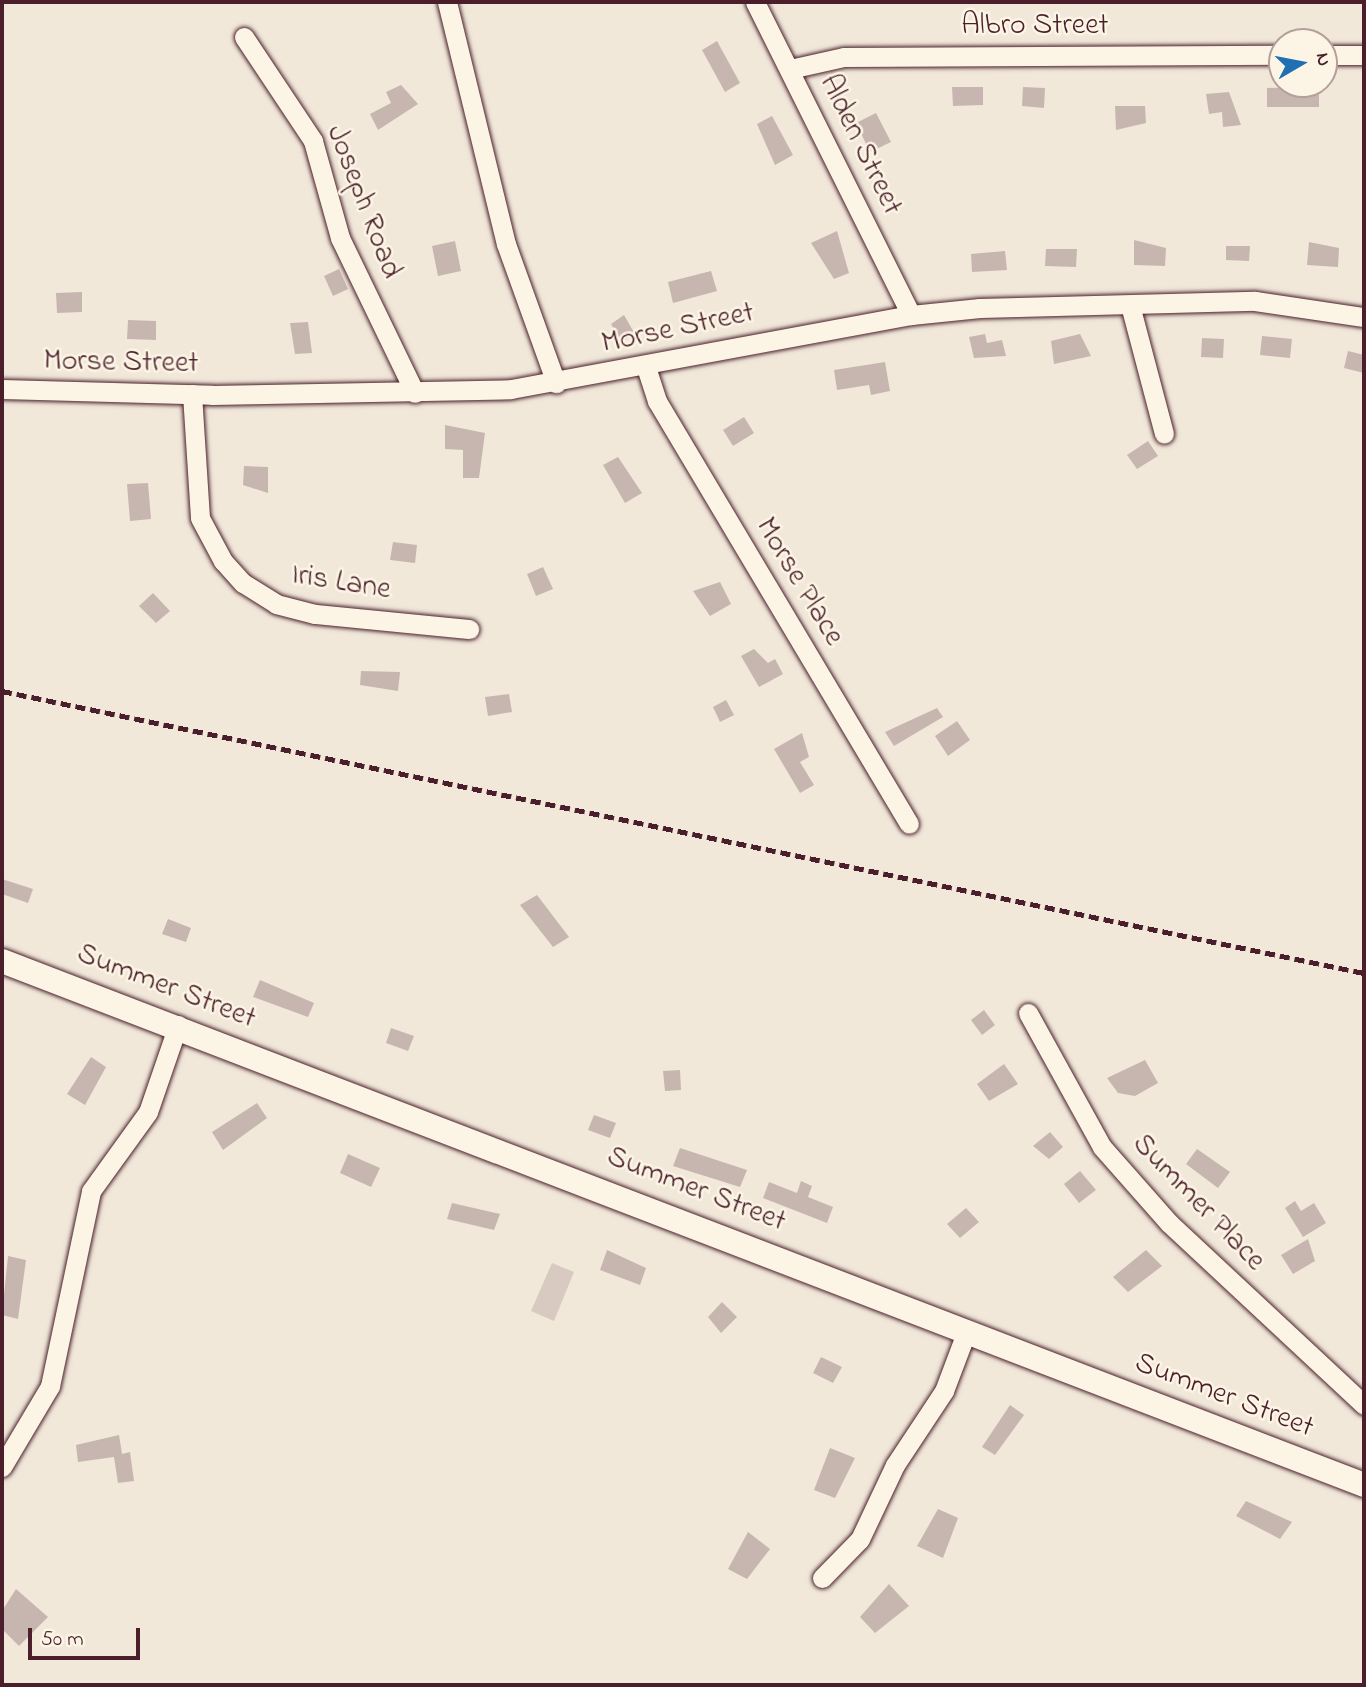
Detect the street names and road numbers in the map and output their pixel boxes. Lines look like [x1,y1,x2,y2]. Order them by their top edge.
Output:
street label: Albro Street [961,8,1109,44]
street label: Alden Street [811,69,909,221]
street label: Joseph Road [317,120,409,284]
street label: Morse Street [598,295,758,363]
street label: Morse Street [43,344,199,382]
street label: Morse Place [747,511,851,653]
street label: Iris Lane [289,557,393,609]
street label: Summer Street [71,936,261,1038]
street label: Summer Place [1124,1127,1272,1279]
street label: Summer Street [601,1139,791,1241]
street label: Summer Street [1129,1345,1319,1447]

